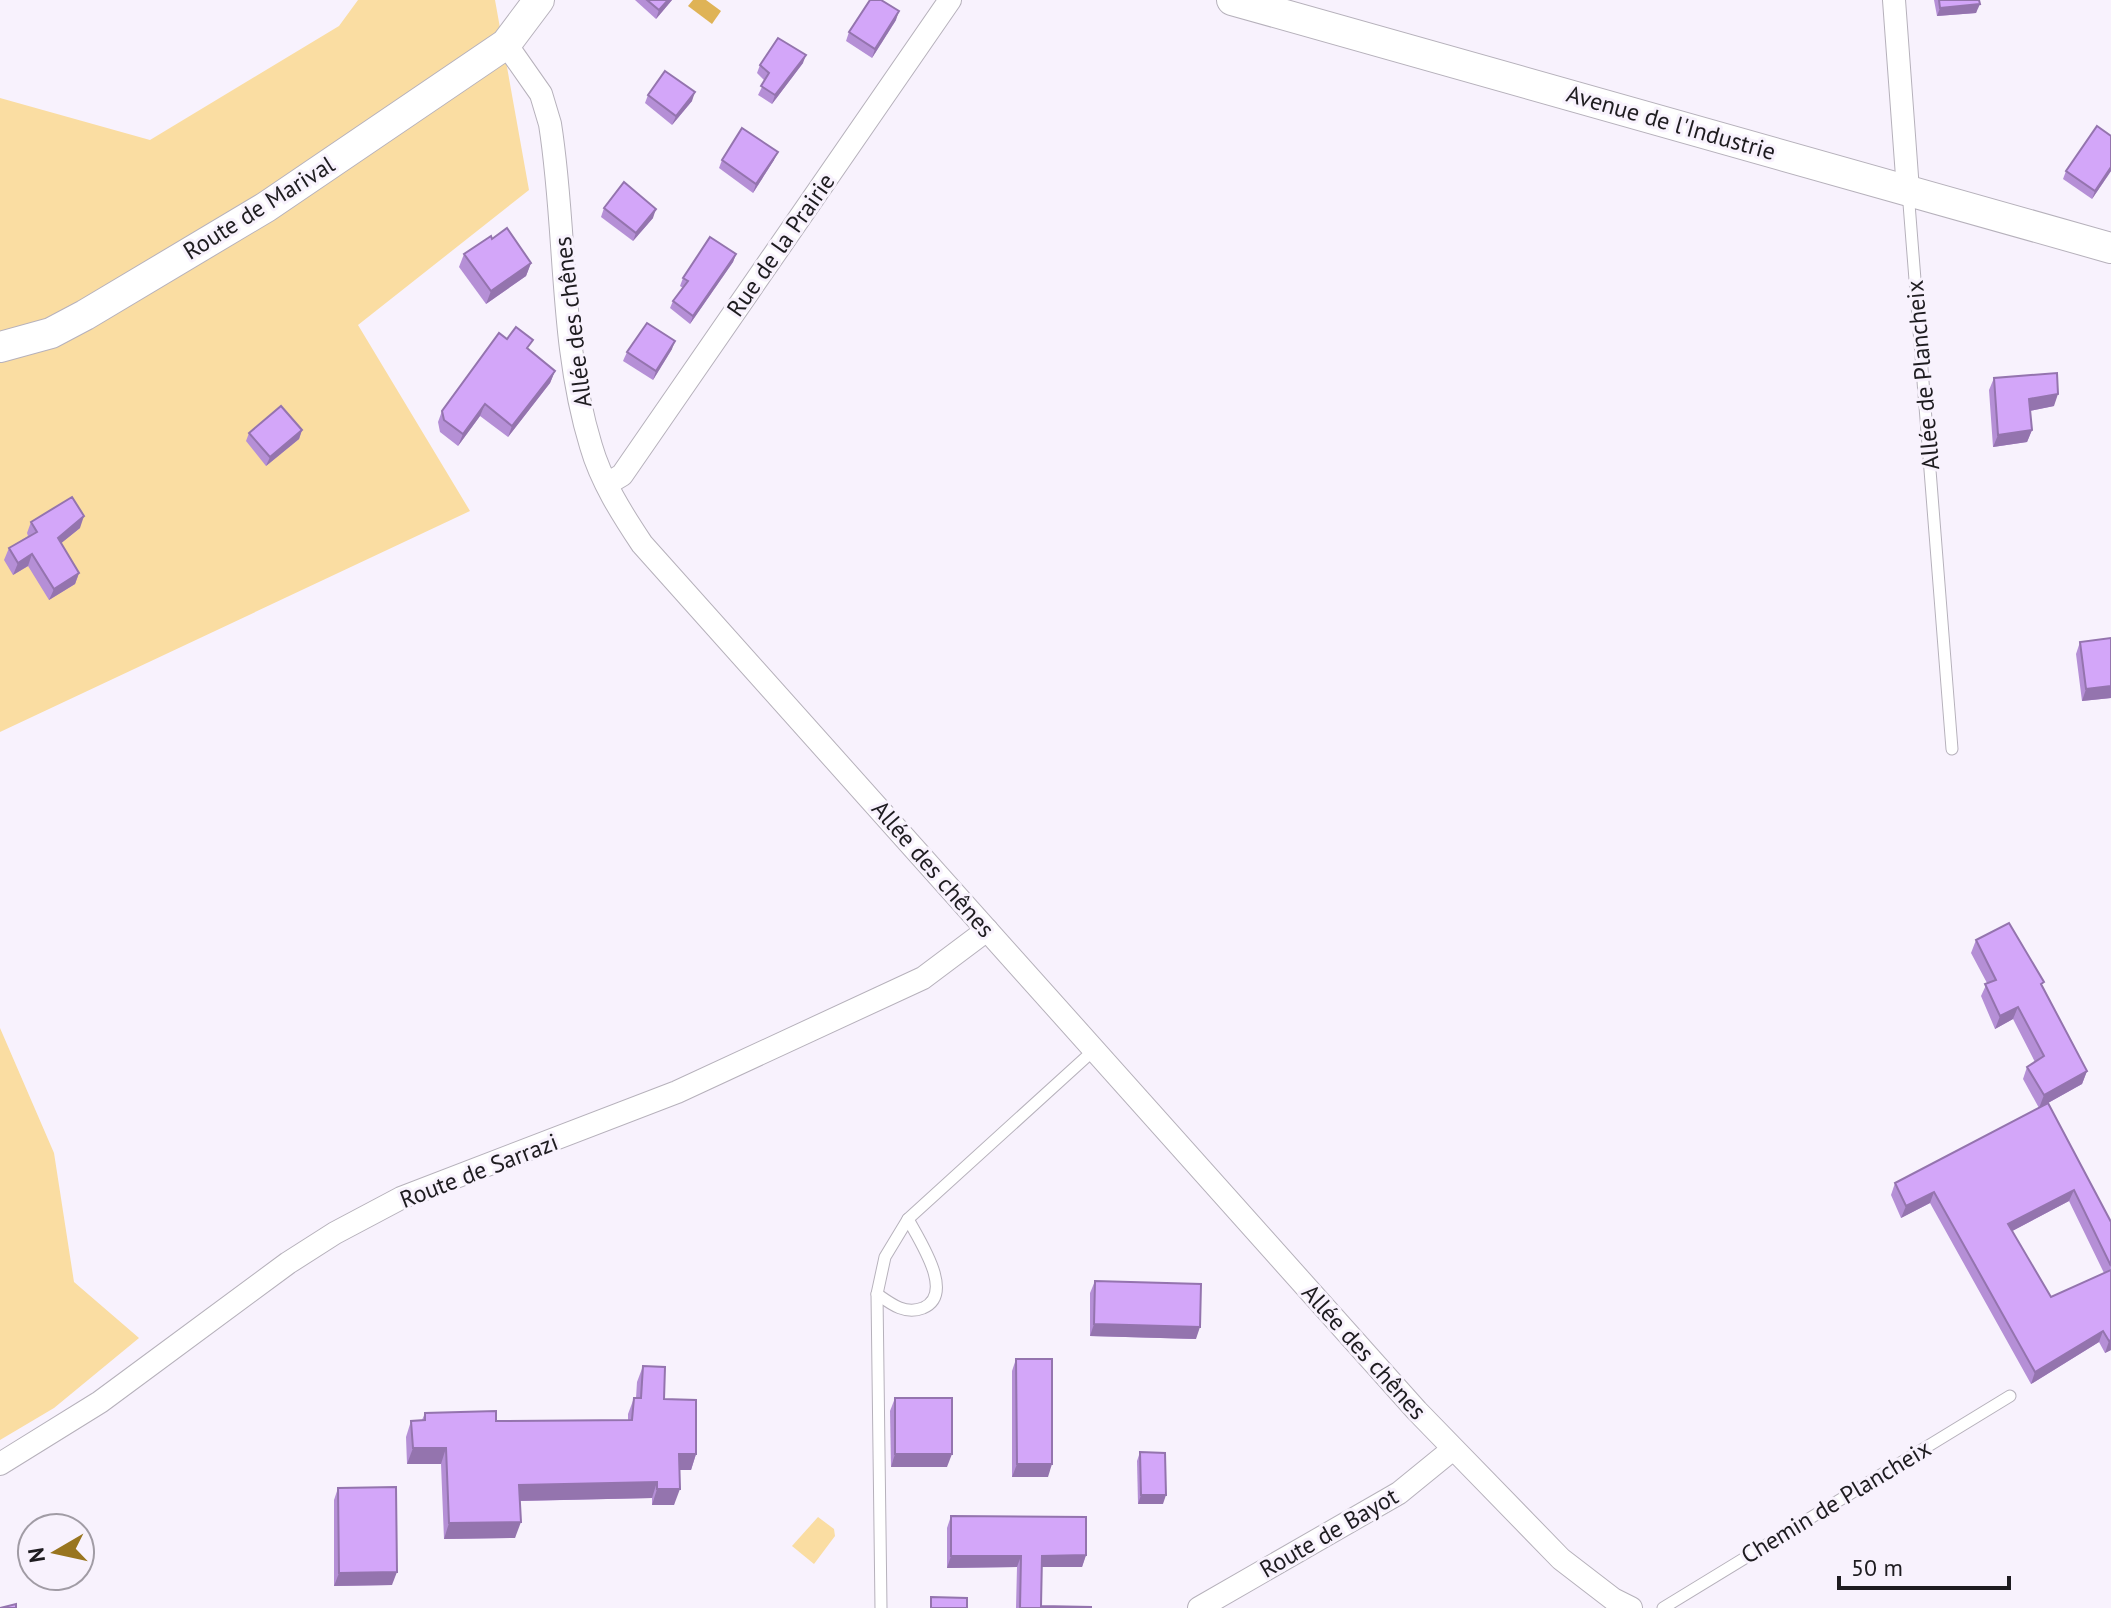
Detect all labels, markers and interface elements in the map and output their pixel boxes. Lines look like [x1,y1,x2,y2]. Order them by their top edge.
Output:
street label: Avenue de l'Industrie [1563,78,1779,167]
street label: Route de Marival [177,149,340,267]
street label: Rue de la Prairie [720,167,842,323]
street label: Allée des chênes [547,235,598,409]
street label: Allée de Plancheix [1899,279,1946,471]
street label: Allée des chênes [865,794,1001,944]
street label: Route de Sarrazi [395,1126,562,1215]
street label: Allée des chênes [1295,1277,1433,1426]
street label: Chemin de Plancheix [1735,1433,1936,1571]
street label: Route de Bayot [1254,1480,1404,1585]
north arrow [16,1512,96,1592]
scale bar [1839,1540,2009,1590]
text: N [21,1546,51,1564]
text: 50 m [1851,1552,1903,1583]

